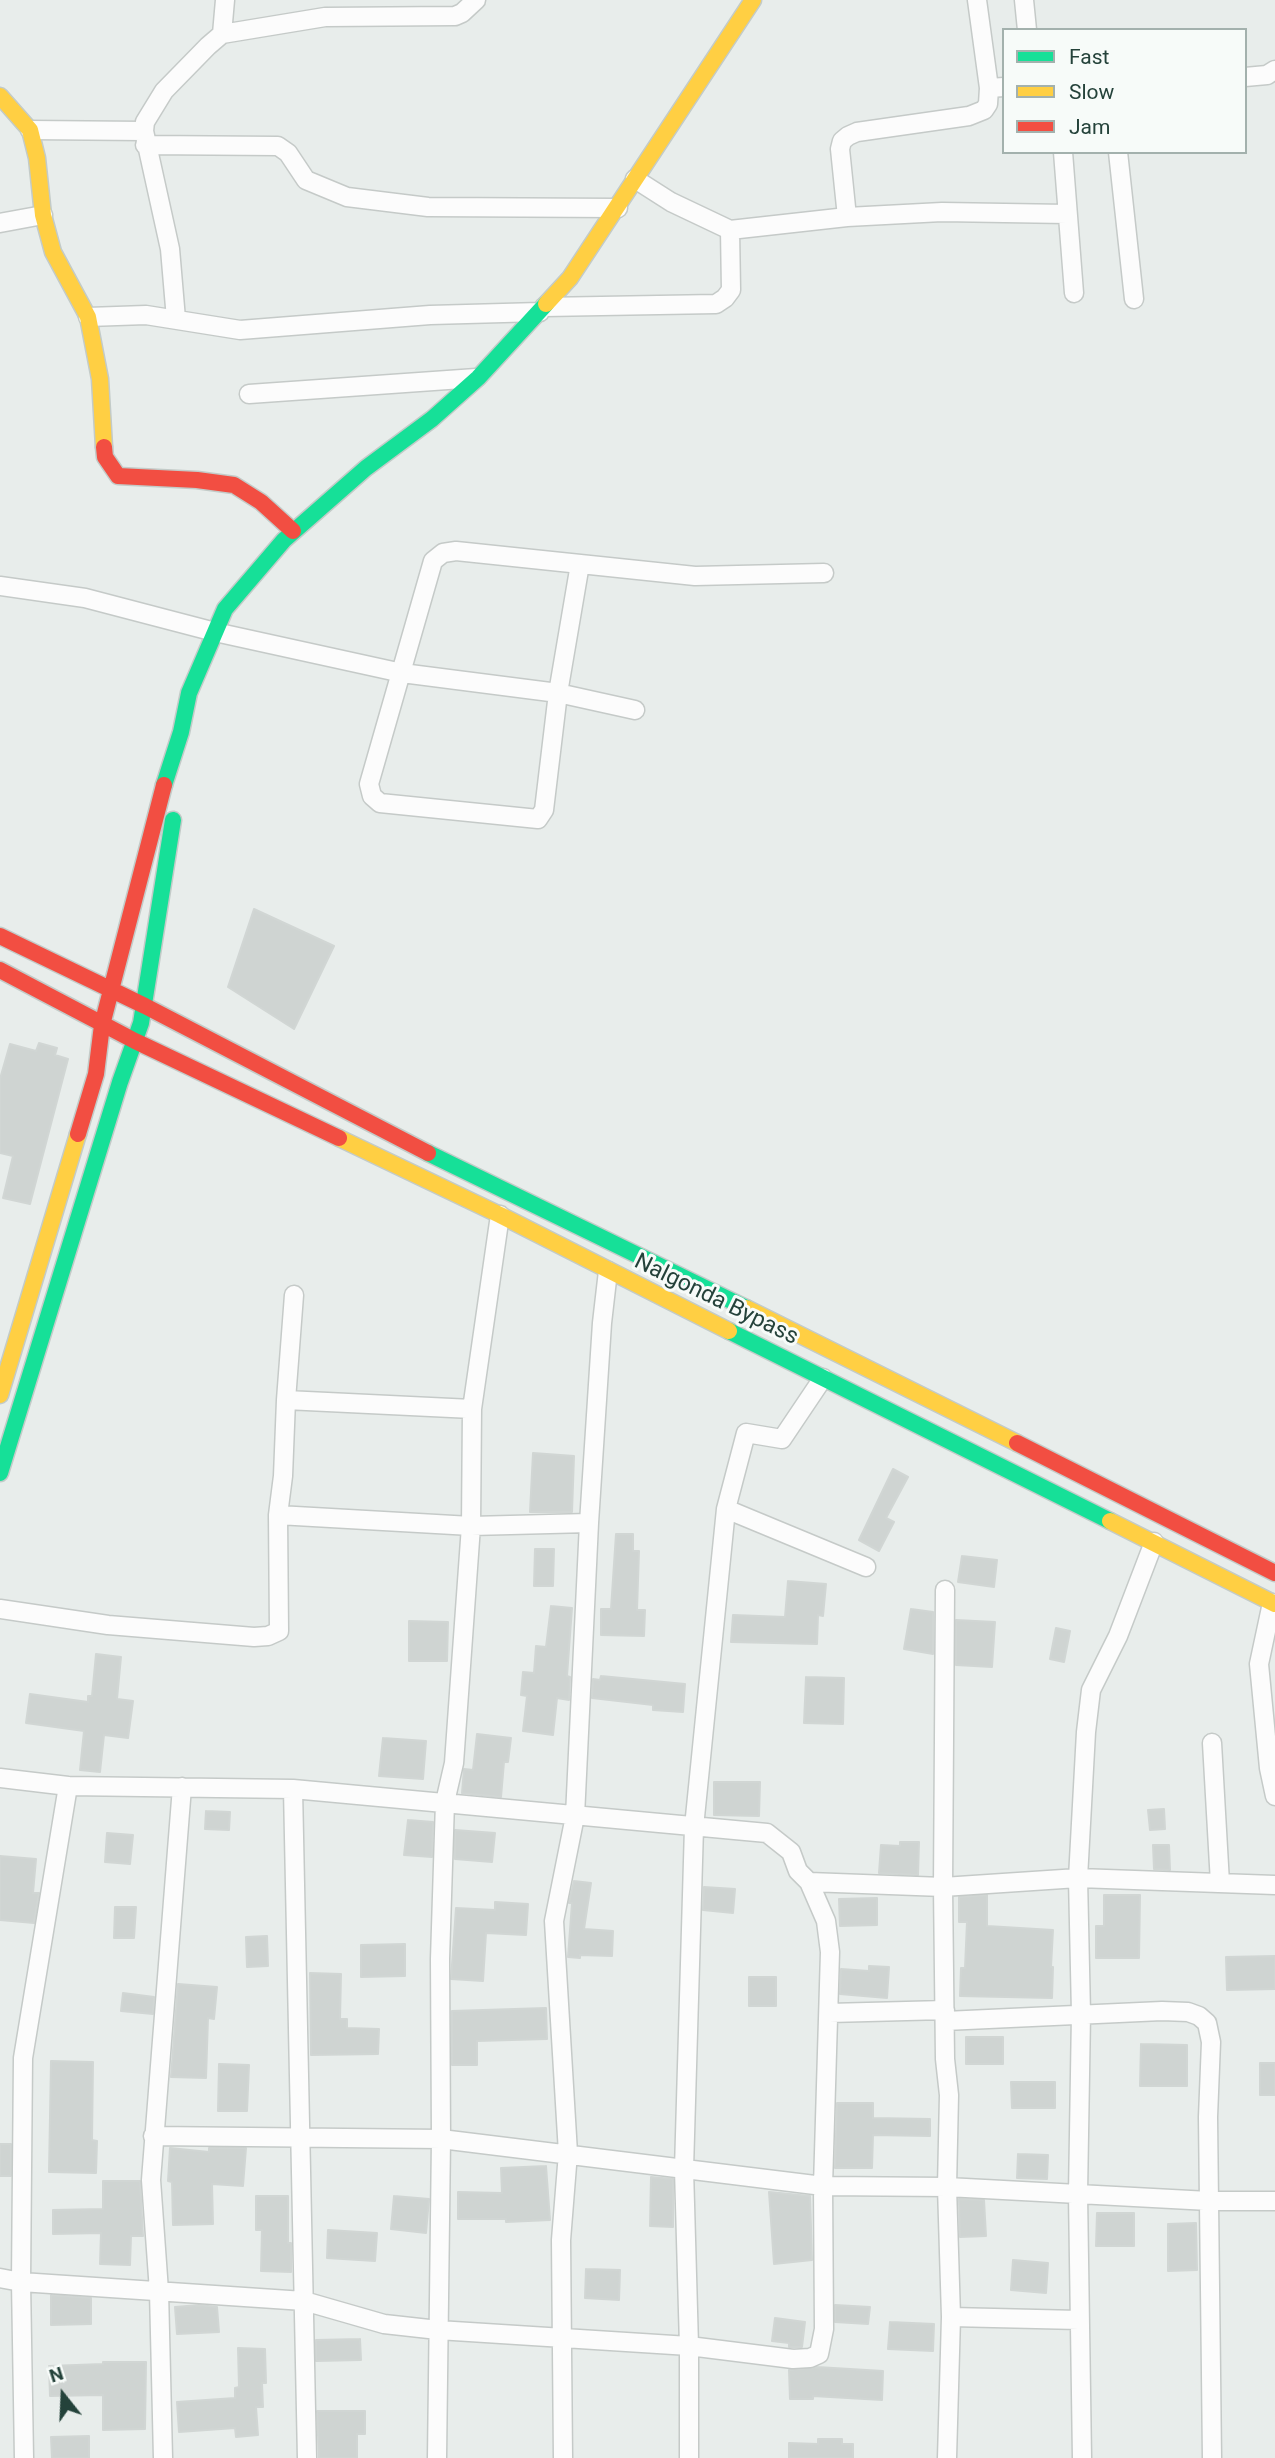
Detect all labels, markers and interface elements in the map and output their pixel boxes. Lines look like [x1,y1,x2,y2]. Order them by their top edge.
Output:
legend [1002,28,1247,154]
text: Fast [1069,45,1109,69]
text: Slow [1069,80,1114,104]
text: Jam [1069,115,1110,139]
street label: Nalgonda Bypass [630,1248,802,1352]
north arrow [28,2360,98,2430]
text: N [46,2362,66,2388]

